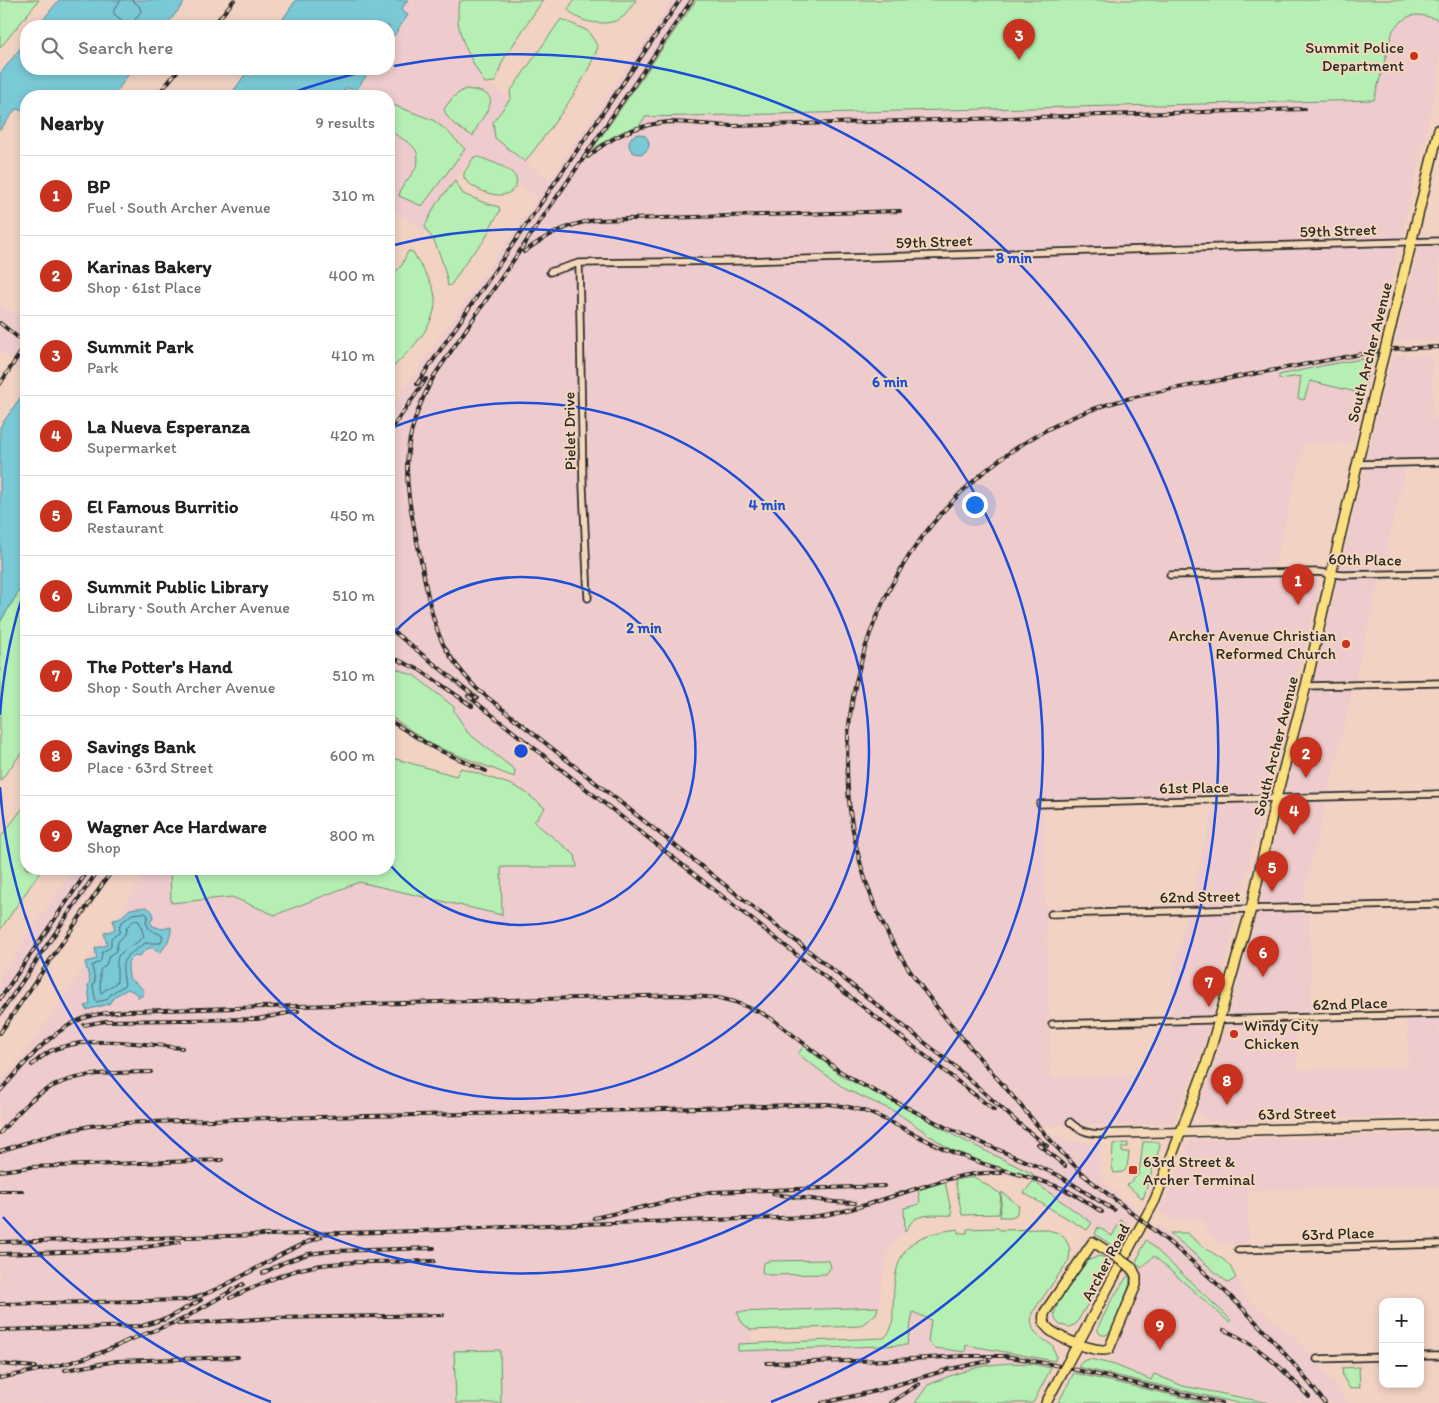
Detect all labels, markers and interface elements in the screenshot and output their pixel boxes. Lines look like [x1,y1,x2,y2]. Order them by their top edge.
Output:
pin: 3 [1003,19,1035,60]
search box [20,20,395,75]
icon: search [38,34,66,62]
text: Search here [78,36,173,59]
place label: Summit Police Department [1305,38,1404,75]
marker: Summit Police Department [1408,50,1420,62]
text: Nearby [40,110,104,135]
text: 9 results [316,113,375,132]
text: BP [87,175,110,198]
text: 1 [52,186,60,205]
text: 310 m [332,186,375,205]
text: Fuel · South Archer Avenue [87,198,271,217]
street label: 59th Street [1299,220,1377,241]
street label: 59th Street [895,231,973,252]
text: 8 min [996,249,1033,267]
text: Karinas Bakery [87,255,211,278]
text: 2 [52,266,60,285]
text: 400 m [329,266,375,285]
text: Shop · 61st Place [87,278,201,297]
street label: South Archer Avenue [1343,280,1396,424]
text: Summit Park [87,335,194,358]
text: 3 [52,346,60,365]
text: 410 m [331,346,375,365]
text: Park [87,358,118,377]
text: 6 min [872,373,909,391]
street label: Pielet Drive [559,391,580,471]
text: La Nueva Esperanza [87,415,250,438]
text: 4 [51,426,61,445]
text: 420 m [330,426,375,445]
text: Supermarket [87,438,177,457]
your location [962,492,988,518]
text: El Famous Burritio [87,495,239,518]
text: 4 min [749,496,786,514]
text: 5 [52,506,60,525]
text: 450 m [330,506,375,525]
text: Restaurant [87,518,164,537]
street label: 60th Place [1328,549,1402,570]
pin: 1 [1282,564,1314,605]
text: Summit Public Library [87,575,268,598]
text: 6 [52,586,60,605]
text: 510 m [332,586,375,605]
text: Library · South Archer Avenue [87,598,290,617]
text: 2 min [626,619,663,637]
place label: Archer Avenue Christian Reformed Church [1168,626,1336,663]
marker: Archer Avenue Christian Reformed Church [1340,638,1352,650]
text: The Potter's Hand [87,655,233,678]
text: 7 [52,666,60,685]
text: 510 m [332,666,375,685]
street label: South Archer Avenue [1249,674,1302,818]
text: Shop · South Archer Avenue [87,678,275,697]
text: Savings Bank [87,735,196,758]
pin: 2 [1290,737,1322,778]
centre of rings [512,742,530,760]
text: 8 [52,746,60,765]
text: 600 m [330,746,375,765]
text: Place · 63rd Street [87,758,213,777]
street label: 61st Place [1159,777,1229,798]
pin: 4 [1278,794,1310,835]
text: Wagner Ace Hardware [87,815,267,838]
text: 9 [52,826,60,845]
text: 800 m [329,826,375,845]
text: Shop [87,838,121,857]
pin: 5 [1256,851,1288,892]
street label: 62nd Street [1160,886,1241,907]
pin: 6 [1247,936,1279,977]
pin: 7 [1193,966,1225,1007]
street label: 62nd Place [1312,993,1388,1014]
place label: Windy City Chicken [1244,1016,1319,1053]
marker: Windy City Chicken [1228,1028,1240,1040]
pin: 8 [1211,1064,1243,1105]
street label: 63rd Street [1258,1103,1336,1124]
place label: 63rd Street & Archer Terminal [1143,1152,1255,1189]
marker: 63rd Street & Archer Terminal [1127,1164,1139,1176]
street label: Archer Road [1077,1220,1134,1304]
street label: 63rd Place [1301,1223,1375,1244]
map controls [1379,1298,1424,1388]
button: + [1379,1298,1424,1343]
pin: 9 [1144,1309,1176,1350]
button: − [1379,1343,1424,1388]

